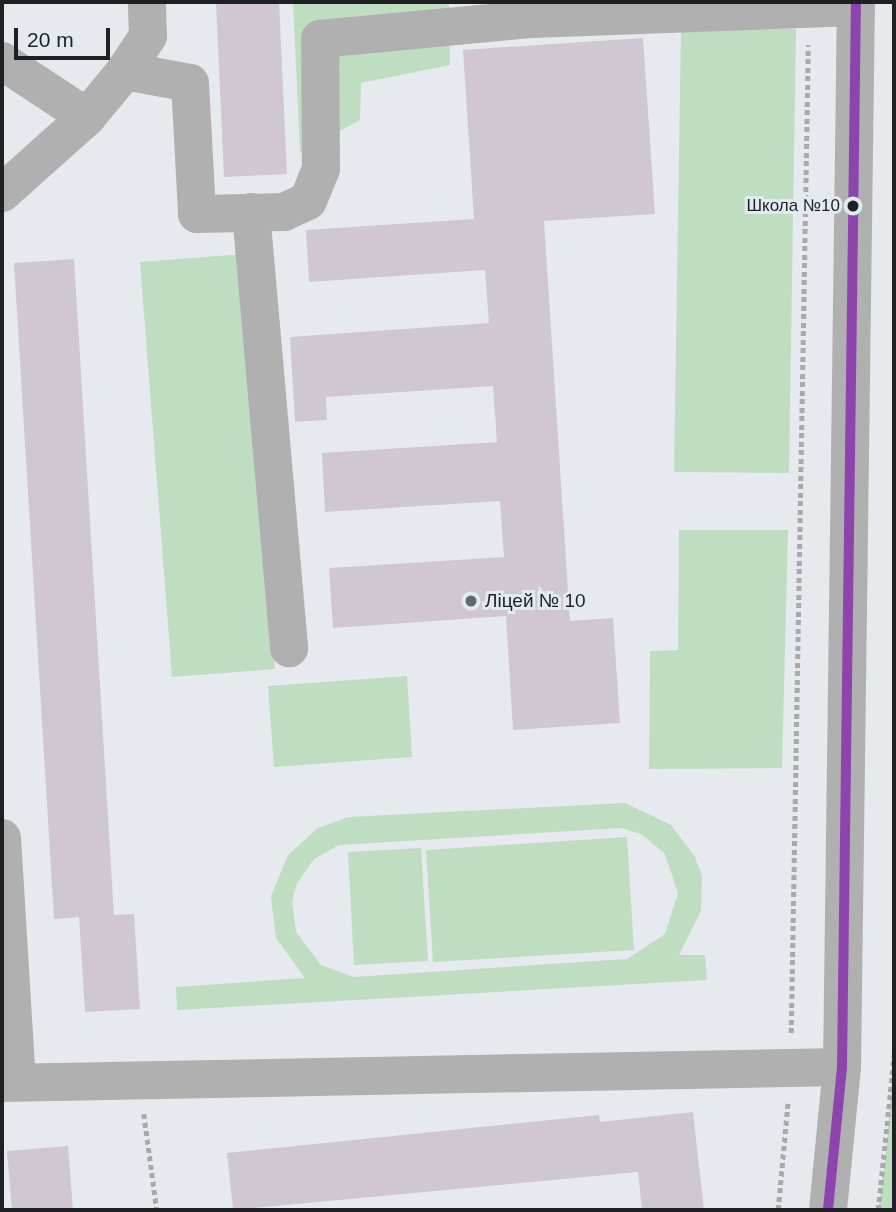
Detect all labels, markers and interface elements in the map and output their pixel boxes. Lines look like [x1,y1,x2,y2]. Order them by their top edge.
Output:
scale bar [18,14,114,58]
text: 20 m [27,28,74,51]
place label: Школа №10 [746,196,840,216]
marker: Школа №10 [846,199,860,213]
place label: Ліцей № 10 [485,590,586,612]
marker: Ліцей № 10 [463,593,479,609]

